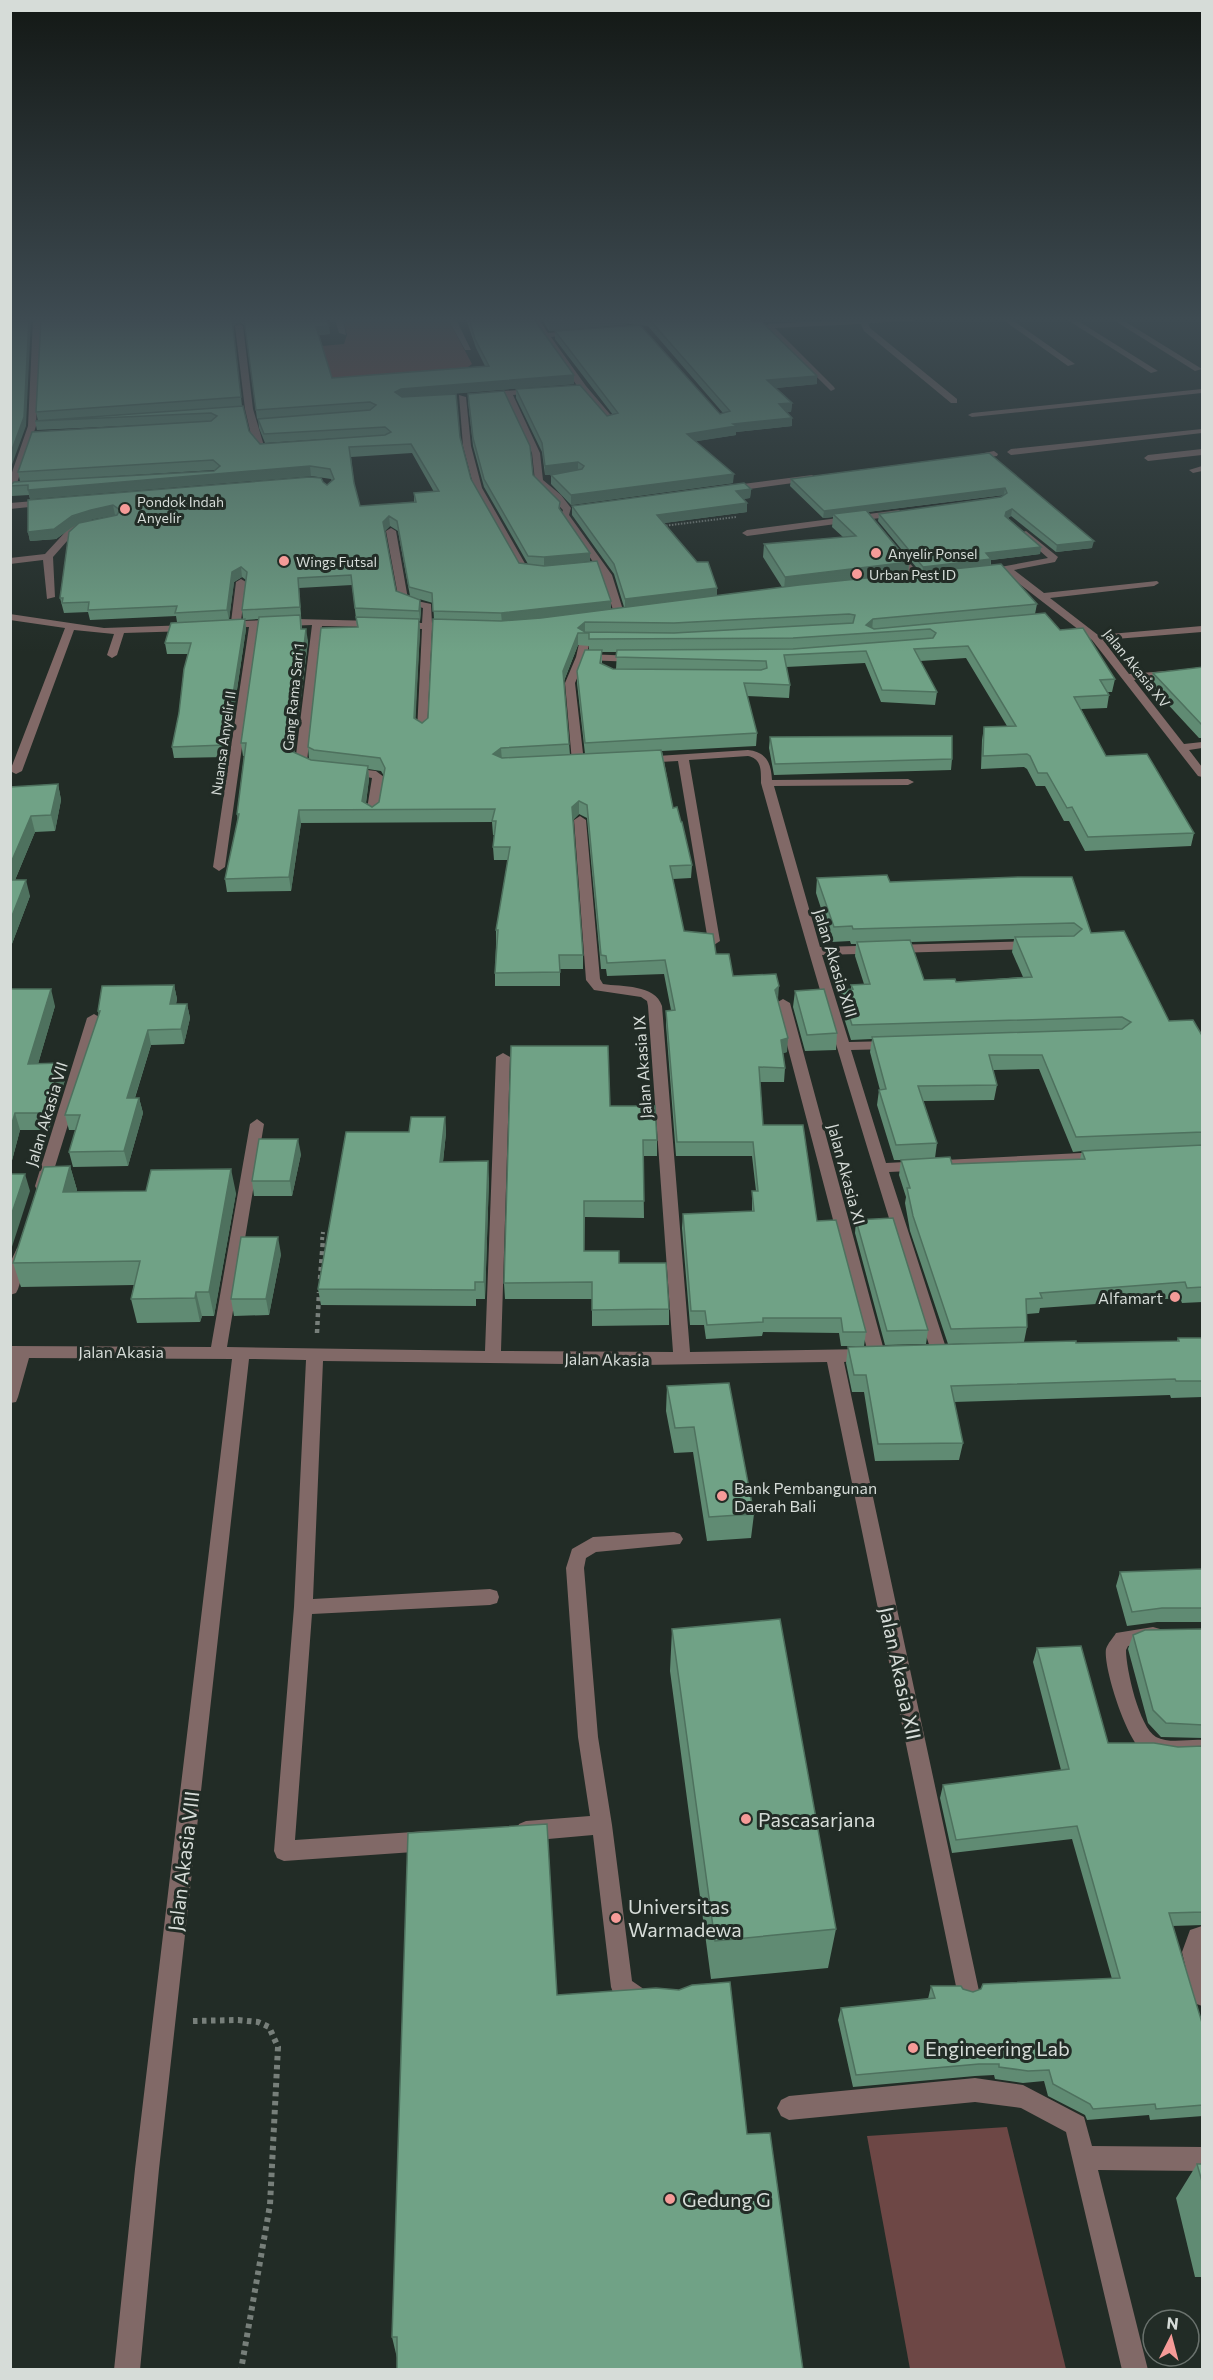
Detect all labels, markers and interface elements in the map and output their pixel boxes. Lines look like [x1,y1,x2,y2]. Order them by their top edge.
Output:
place label: Pondok Indah Anyelir [137,493,224,526]
marker: Pondok Indah Anyelir [118,502,132,516]
place label: Anyelir Ponsel [888,545,978,562]
marker: Anyelir Ponsel [869,546,883,560]
place label: Wings Futsal [296,553,377,570]
marker: Wings Futsal [277,554,291,568]
place label: Urban Pest ID [869,566,956,583]
marker: Urban Pest ID [850,567,864,581]
street label: Jalan Akasia XV [1100,625,1174,711]
street label: Gang Rama Sari 1 [279,642,307,752]
street label: Nuansa Anyelir II [207,690,239,796]
street label: Jalan Akasia XIII [810,906,862,1020]
street label: Jalan Akasia IX [629,1014,655,1119]
street label: Jalan Akasia VII [21,1059,71,1169]
street label: Jalan Akasia XI [824,1121,870,1227]
place label: Alfamart [1098,1288,1163,1307]
marker: Alfamart [1168,1290,1182,1304]
street label: Jalan Akasia [78,1342,164,1361]
street label: Jalan Akasia [564,1349,650,1369]
place label: Bank Pembangunan Daerah Bali [734,1478,877,1515]
marker: Bank Pembangunan Daerah Bali [715,1489,729,1503]
street label: Jalan Akasia XII [875,1604,927,1742]
street label: Jalan Akasia VIII [162,1789,204,1933]
place label: Pascasarjana [758,1807,876,1831]
marker: Pascasarjana [739,1812,753,1826]
place label: Universitas Warmadewa [628,1894,742,1941]
marker: Universitas Warmadewa [609,1911,623,1925]
place label: Engineering Lab [925,2036,1070,2060]
marker: Engineering Lab [906,2041,920,2055]
place label: Gedung G [682,2187,771,2211]
marker: Gedung G [663,2192,677,2206]
north arrow [1141,2308,1201,2368]
text: N [1166,2313,1180,2333]

